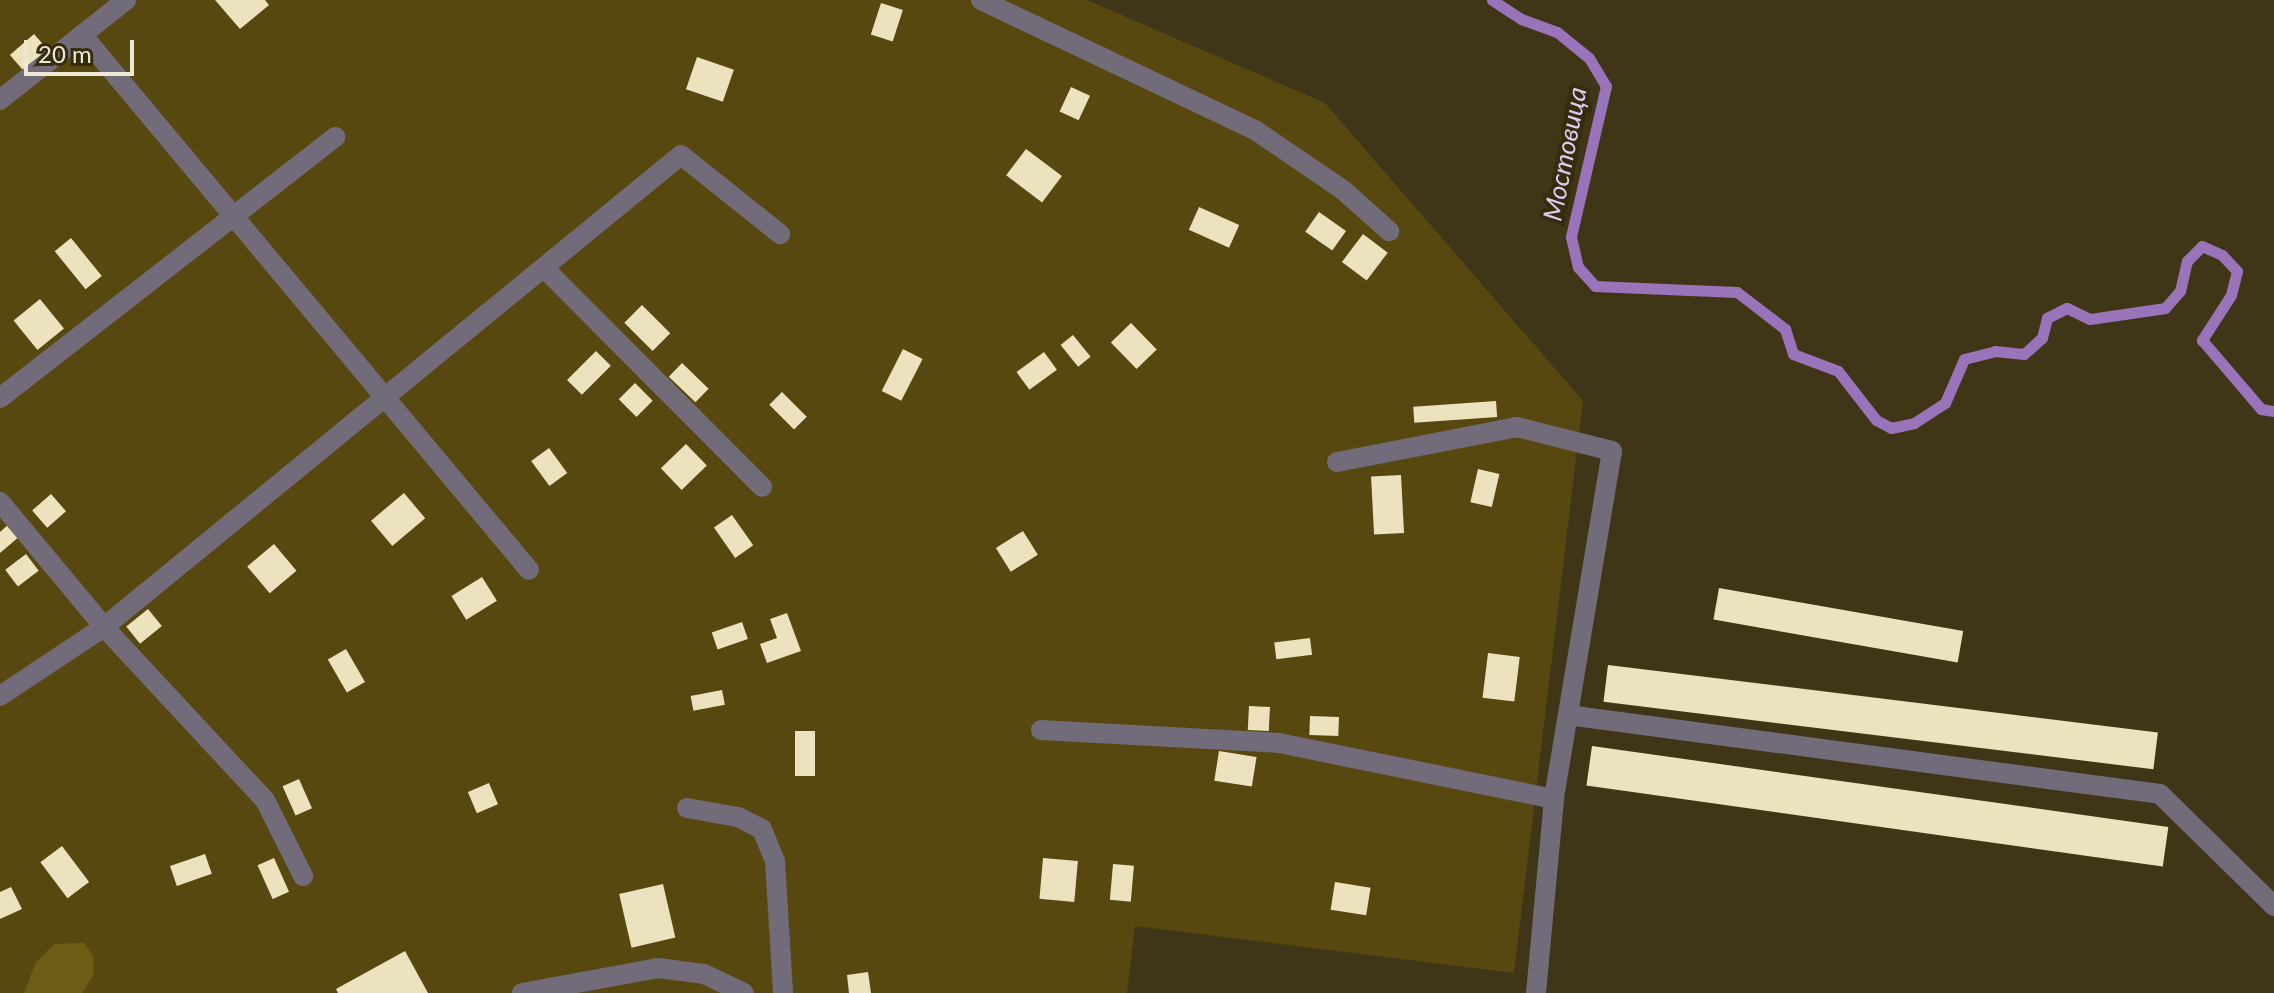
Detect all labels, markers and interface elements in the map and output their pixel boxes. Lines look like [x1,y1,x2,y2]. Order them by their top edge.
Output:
scale bar [28,24,138,74]
text: 20 m [38,39,92,68]
water label: Мостовица [1537,85,1593,223]

